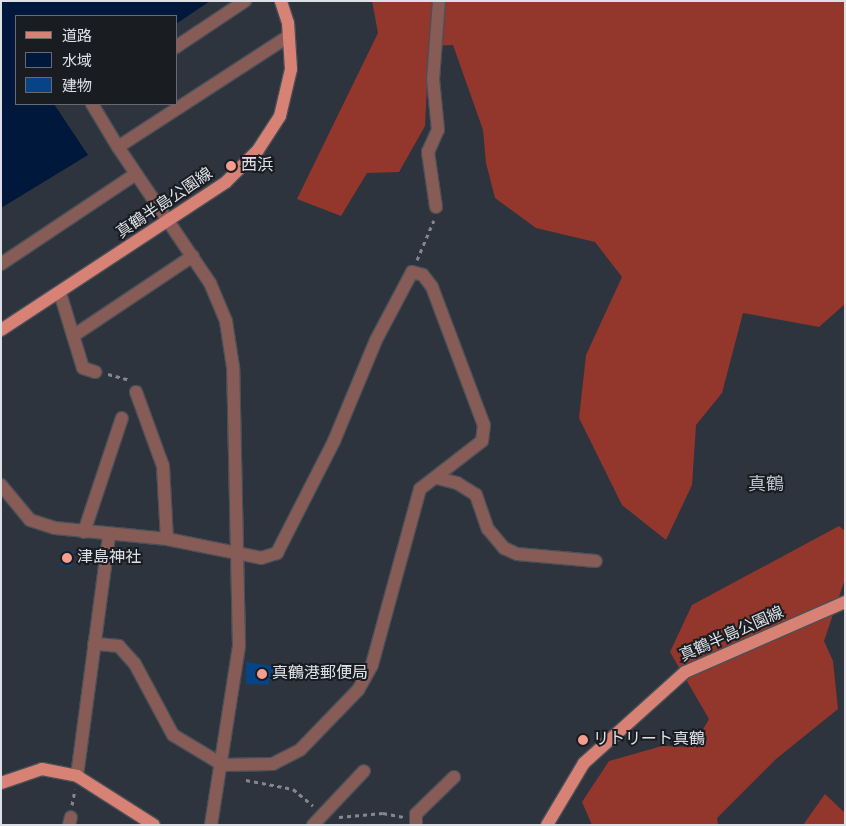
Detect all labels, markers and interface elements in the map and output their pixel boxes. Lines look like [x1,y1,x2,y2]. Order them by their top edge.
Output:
legend [15,15,178,105]
text: 道路 [62,27,92,46]
text: 水域 [62,52,92,71]
text: 建物 [62,77,92,96]
place label: 西浜 [241,156,273,176]
marker: 西浜 [225,160,237,172]
street label: 真鶴半島公園線 [113,165,217,243]
district label: 真鶴 [748,474,784,496]
place label: 津島神社 [77,548,141,568]
marker: 津島神社 [61,552,73,564]
street label: 真鶴半島公園線 [677,603,787,667]
place label: 真鶴港郵便局 [272,664,368,684]
marker: 真鶴港郵便局 [256,668,268,680]
place label: リトリート真鶴 [593,730,705,750]
marker: リトリート真鶴 [577,734,589,746]

